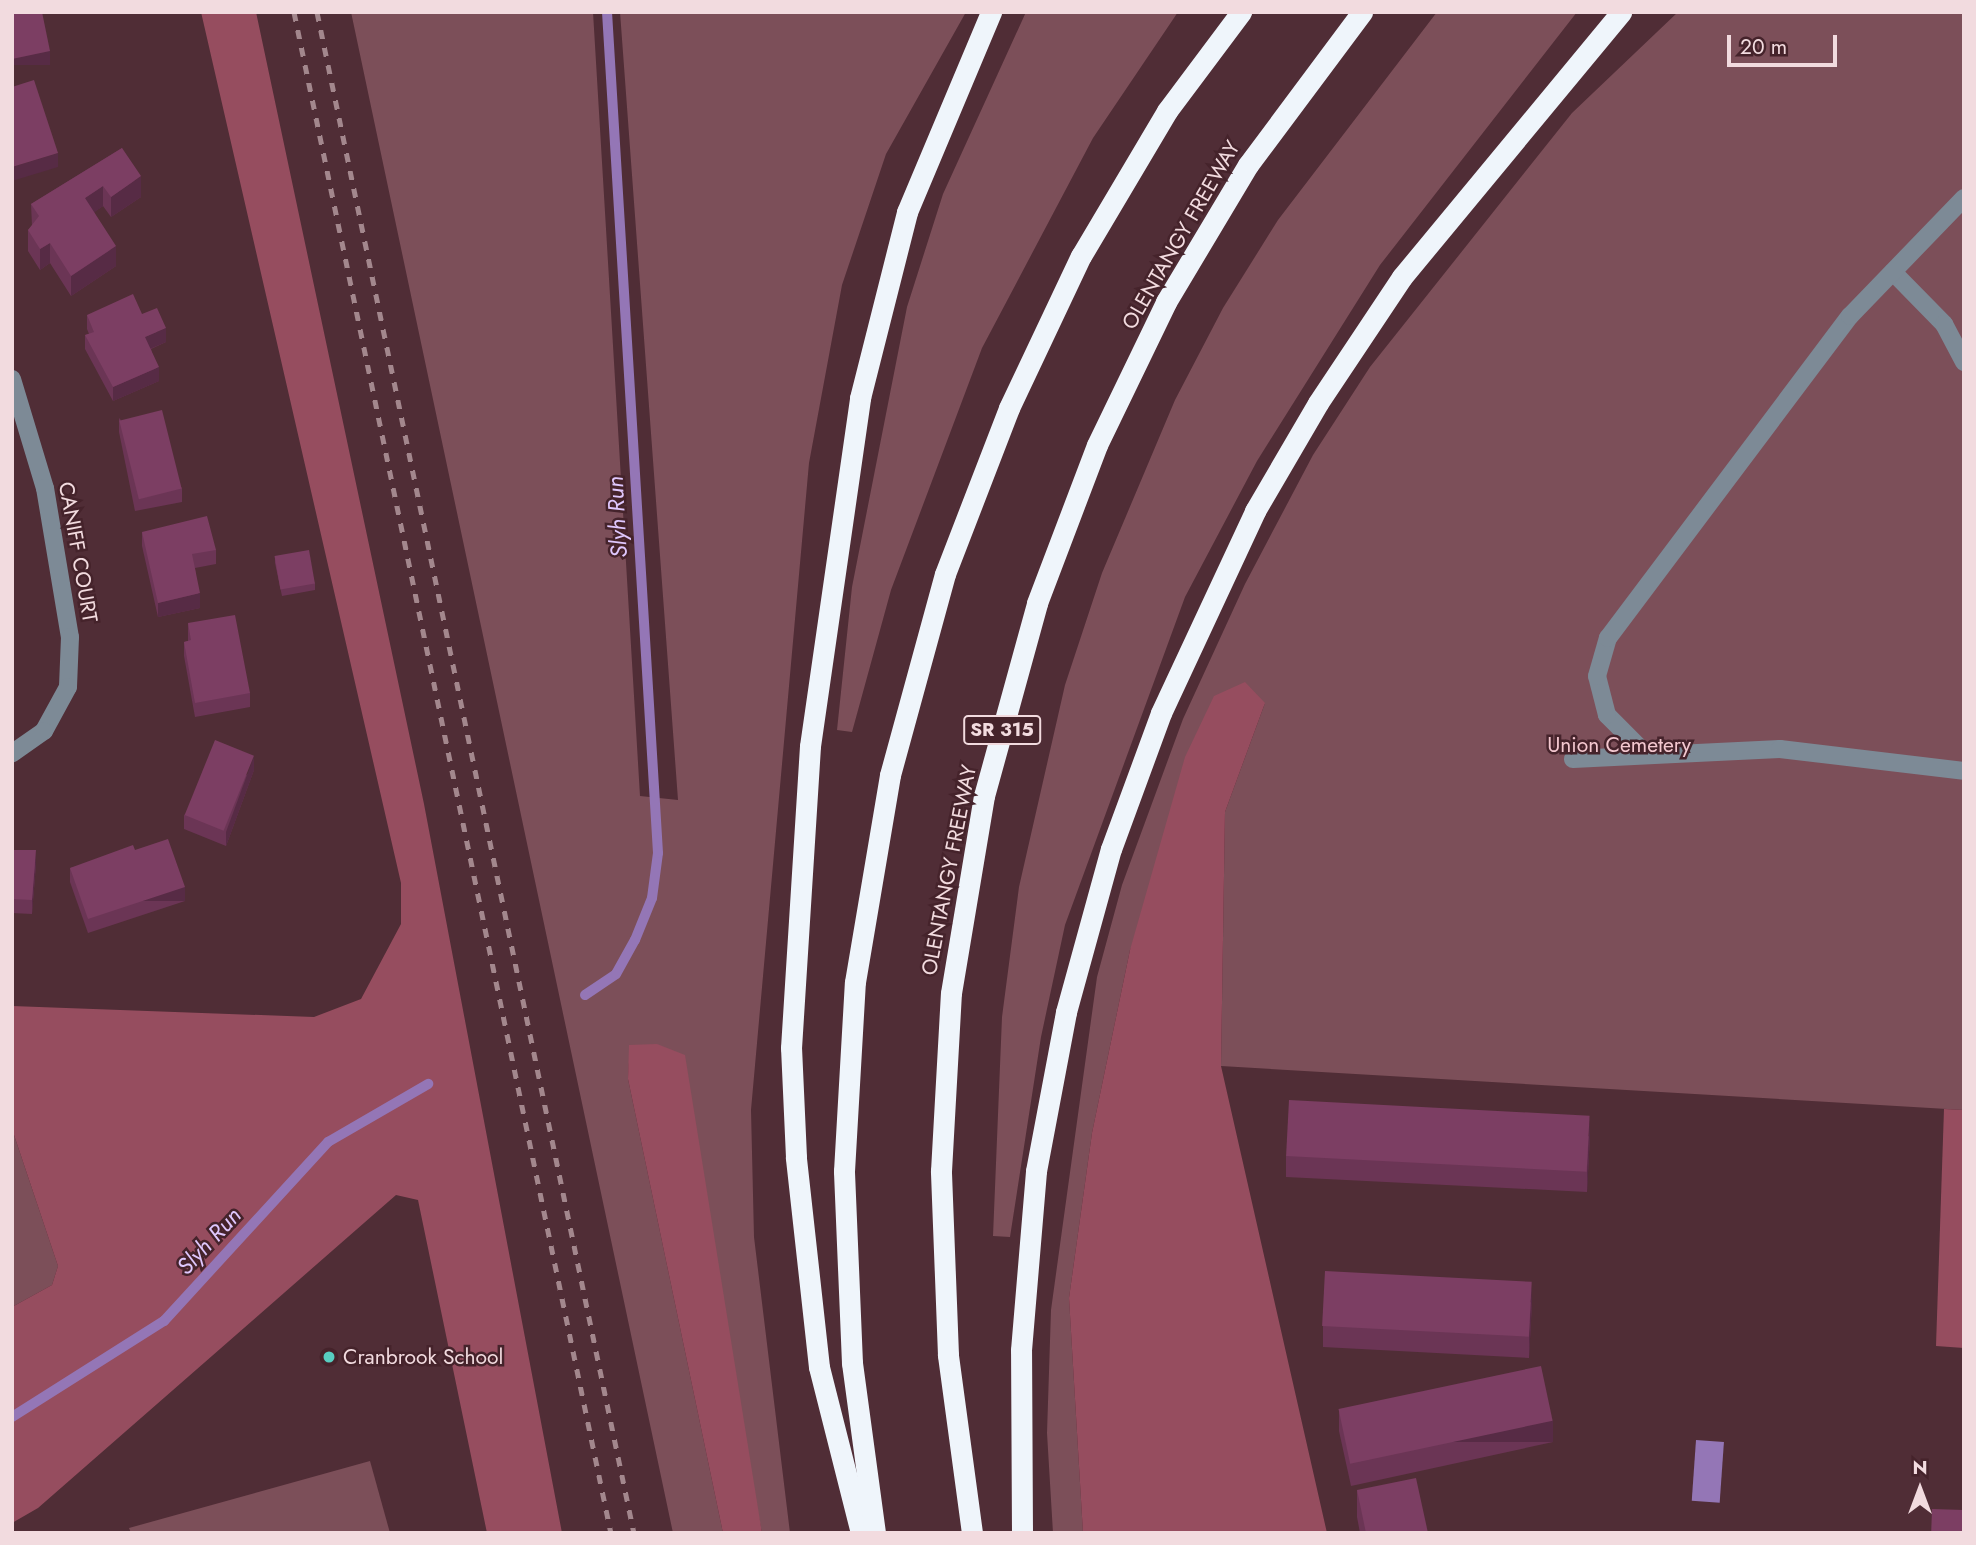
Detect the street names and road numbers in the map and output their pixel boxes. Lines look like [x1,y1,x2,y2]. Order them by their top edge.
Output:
street label: OLENTANGY FREEWAY [1117,136,1245,334]
street label: CANIFF COURT [53,480,103,624]
road number: SR 315 [962,715,1042,746]
street label: OLENTANGY FREEWAY [916,763,982,977]

